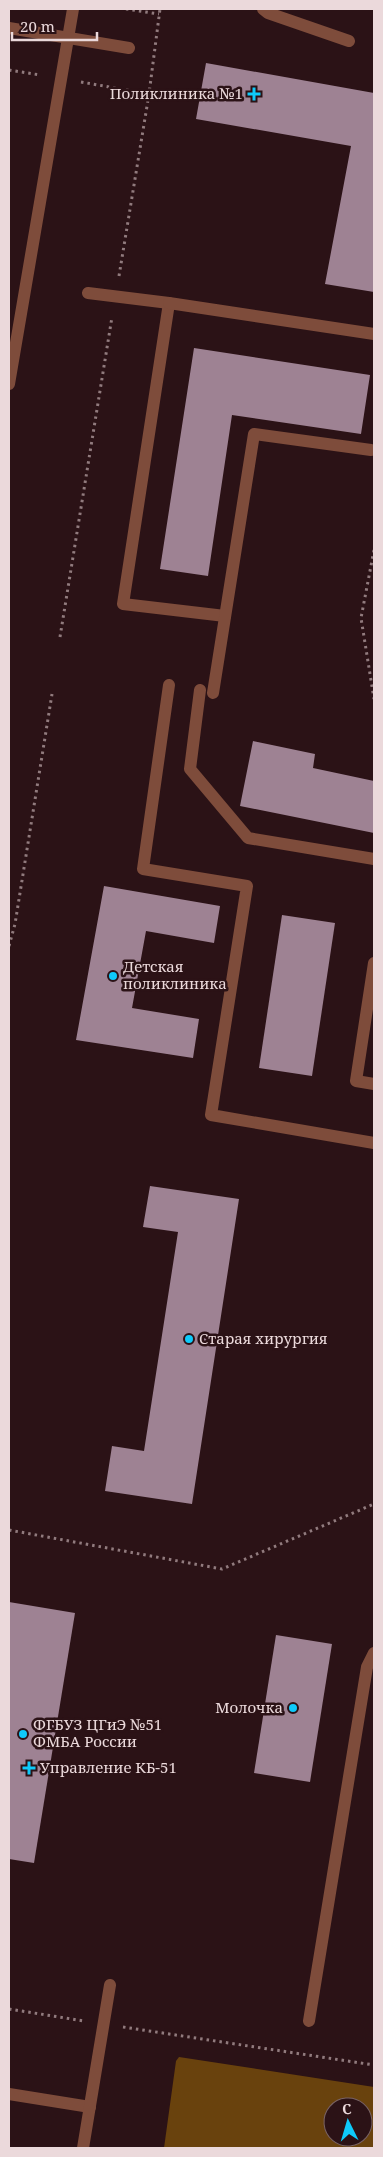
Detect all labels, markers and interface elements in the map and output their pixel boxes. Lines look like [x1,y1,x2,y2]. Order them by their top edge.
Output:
scale bar [12,10,98,42]
text: 20 m [20,16,55,36]
place label: Поликлиника №1 [110,83,243,103]
marker: Поликлиника №1 [247,87,261,101]
place label: Детская поликлиника [123,956,227,993]
marker: Детская поликлиника [107,970,119,982]
place label: Старая хирургия [199,1328,327,1348]
marker: Старая хирургия [183,1333,195,1345]
place label: Молочка [215,1697,283,1717]
marker: Молочка [287,1702,299,1714]
place label: ФГБУЗ ЦГиЭ №51 ФМБА России [33,1714,162,1751]
marker: ФГБУЗ ЦГиЭ №51 ФМБА России [17,1728,29,1740]
place label: Управление КБ-51 [40,1757,177,1777]
marker: Управление КБ-51 [22,1761,36,1775]
north arrow [323,2097,373,2147]
text: С [341,2099,352,2118]

